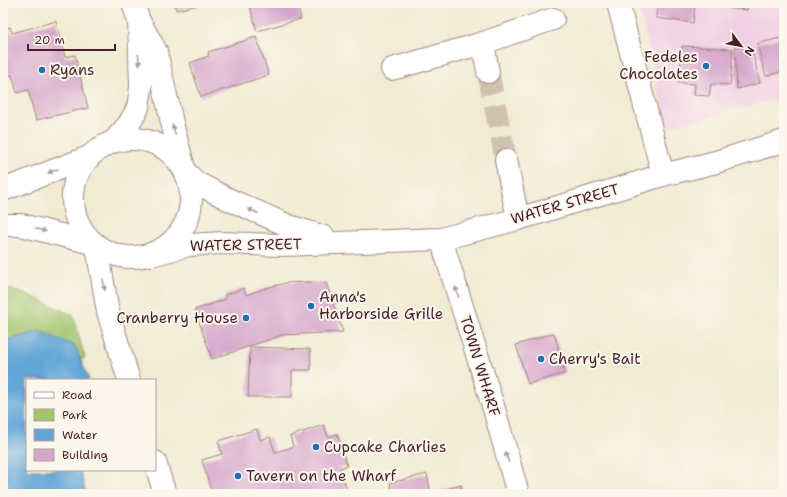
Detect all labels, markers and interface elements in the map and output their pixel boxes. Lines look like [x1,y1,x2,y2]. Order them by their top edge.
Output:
scale bar [28,26,115,52]
north arrow [721,26,761,66]
text: 20 m [34,32,65,48]
text: N [740,43,758,59]
place label: Fedeles Chocolates [619,47,698,84]
one-way arrow [136,54,143,66]
place label: Ryans [50,60,94,80]
marker: Fedeles Chocolates [701,61,711,71]
marker: Ryans [37,65,47,75]
one-way arrow [170,124,176,136]
one-way arrow [46,169,58,175]
street label: WATER STREET [508,179,622,229]
one-way arrow [248,208,259,214]
one-way arrow [36,227,48,233]
street label: WATER STREET [190,234,302,256]
one-way arrow [101,279,107,291]
one-way arrow [454,286,460,298]
place label: Anna's Harborside Grille [319,287,443,324]
marker: Anna's Harborside Grille [306,301,316,311]
place label: Cranberry House [117,308,238,328]
marker: Cranberry House [241,313,251,323]
street label: TOWN WHARF [455,313,505,419]
place label: Cherry's Bait [549,349,641,369]
marker: Cherry's Bait [536,354,546,364]
legend [26,379,156,471]
text: Road [62,387,93,403]
text: Park [62,407,88,423]
text: Water [62,427,98,443]
place label: Cupcake Charlies [324,437,446,457]
marker: Cupcake Charlies [311,442,321,452]
text: Building [62,447,108,463]
one-way arrow [504,450,510,462]
place label: Tavern on the Wharf [246,466,397,486]
marker: Tavern on the Wharf [233,471,243,481]

